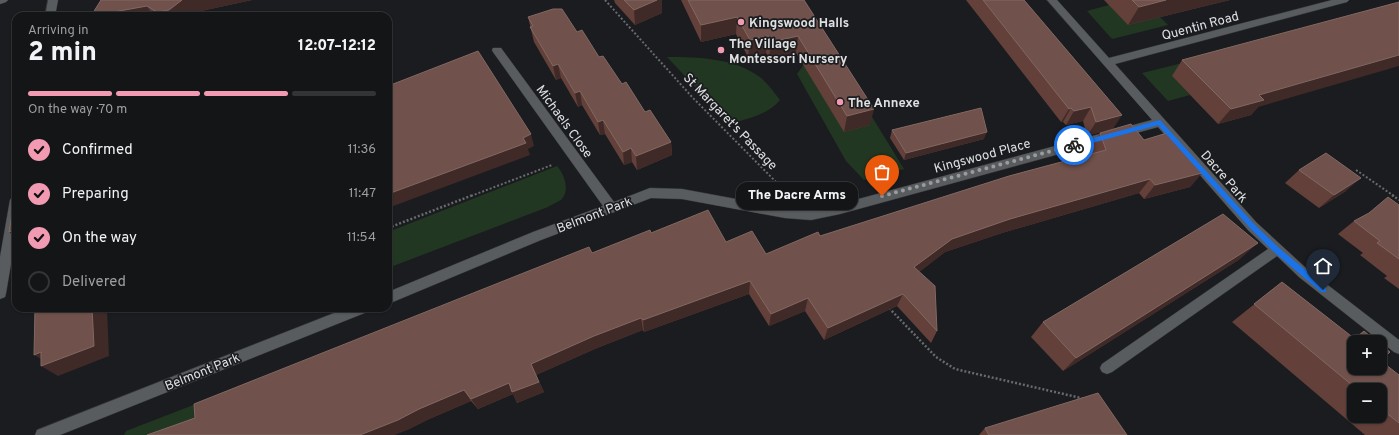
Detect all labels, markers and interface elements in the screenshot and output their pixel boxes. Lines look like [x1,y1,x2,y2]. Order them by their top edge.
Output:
street label: Quentin Road [1160,9,1241,45]
place label: Kingswood Halls [749,16,849,32]
marker: Kingswood Halls [736,17,746,27]
text: Arriving in [28,23,89,39]
text: 2 min [28,37,97,70]
text: 12:07–12:12 [298,37,376,56]
place label: The Village Montessori Nursery [729,37,848,68]
marker: The Village Montessori Nursery [716,45,726,55]
street label: St Margaret's Passage [679,71,780,174]
street label: Michaels Close [532,83,595,162]
place label: The Annexe [848,96,920,112]
marker: The Annexe [835,97,845,107]
text: On the way · 70 m [28,102,127,118]
courier [1054,125,1094,165]
icon: bike [1063,134,1085,156]
street label: Kingswood Place [932,136,1033,178]
icon: check [28,139,50,161]
text: Confirmed [62,141,133,160]
text: 11:36 [348,142,376,158]
street label: Dacre Park [1197,148,1251,207]
pin [865,155,899,196]
icon: bag [871,161,893,183]
callout: The Dacre Arms [736,182,858,210]
icon: check [28,183,50,205]
text: Preparing [62,185,129,204]
text: 11:47 [349,186,376,202]
text: The Dacre Arms [748,188,846,204]
street label: Belmont Park [555,194,635,238]
icon: check [28,227,50,249]
text: On the way [62,229,137,248]
text: 11:54 [347,230,376,246]
pin [1306,249,1340,290]
icon: home [1312,255,1334,277]
text: Delivered [62,273,126,292]
map controls [1347,335,1387,423]
button: + [1347,335,1387,375]
street label: Belmont Park [163,351,243,395]
button: − [1347,383,1387,423]

